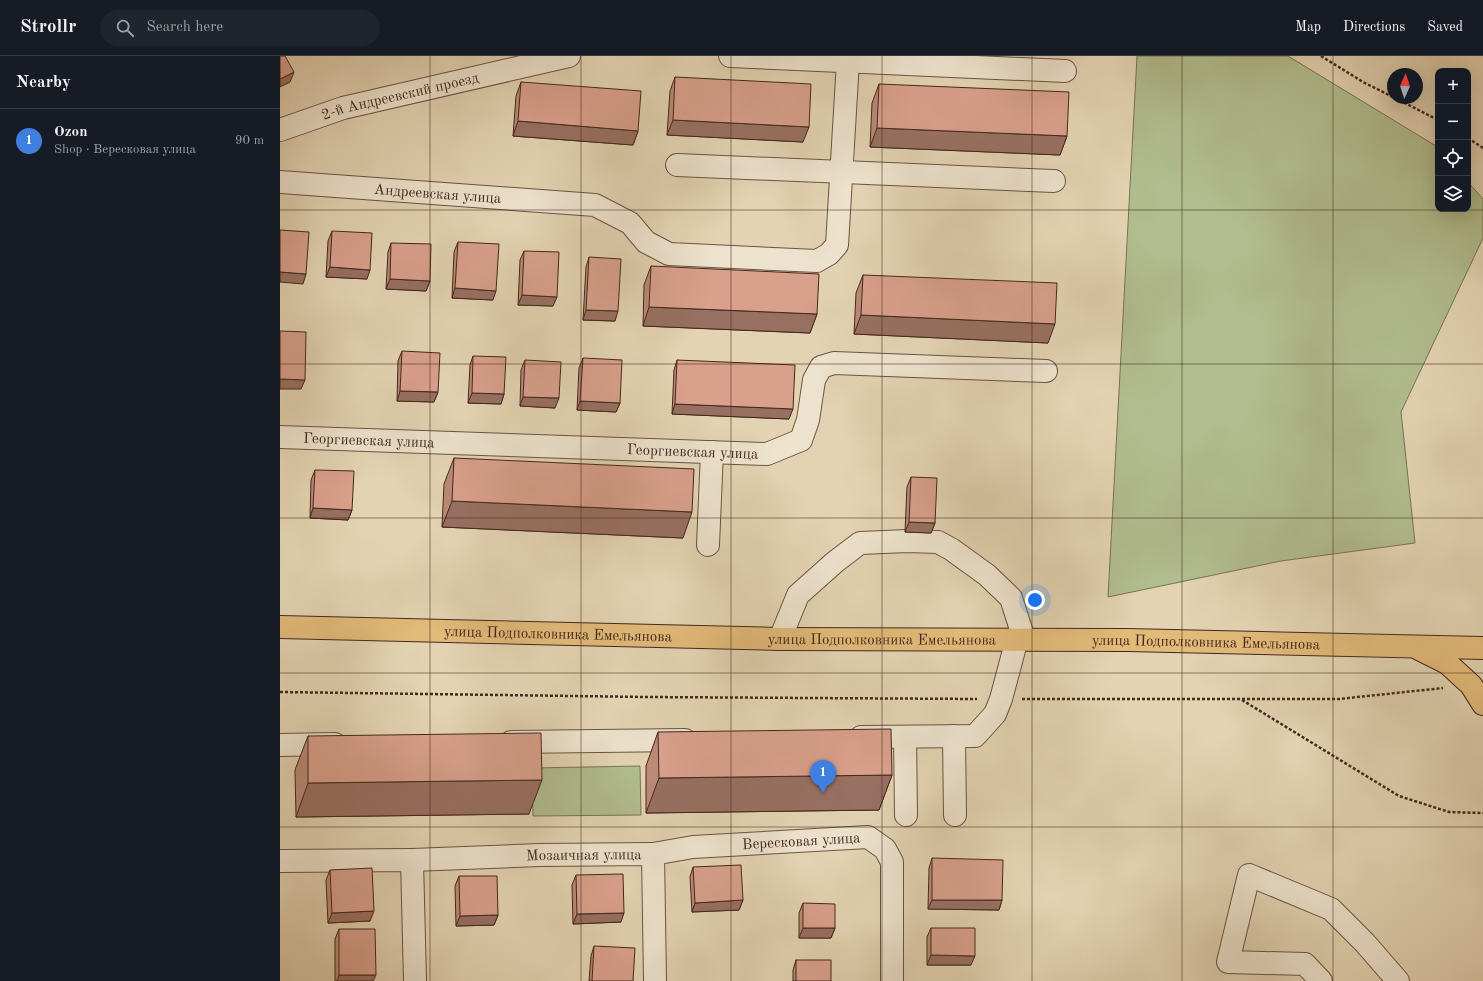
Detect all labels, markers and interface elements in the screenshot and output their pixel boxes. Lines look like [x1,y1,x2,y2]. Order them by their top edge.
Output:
search box [100,10,380,46]
icon: search [114,17,136,39]
text: Strollr [20,18,76,37]
text: Search here [146,20,223,35]
text: Map [1295,20,1321,34]
text: Directions [1343,20,1405,34]
text: Saved [1427,20,1463,34]
north arrow [1387,68,1423,104]
map controls [1435,68,1471,212]
button: + [1435,68,1471,104]
street label: 2-й Андреевский проезд [320,71,481,124]
text: Nearby [16,74,71,91]
button: − [1435,104,1471,140]
text: Ozon [54,125,87,140]
text: 1 [25,134,33,147]
text: 90 m [235,134,264,147]
button: locate [1435,140,1471,176]
text: Shop · Вересковая улица [54,143,196,156]
button: layers [1435,176,1471,212]
street label: Андреевская улица [373,183,502,207]
street label: Георгиевская улица [303,432,435,451]
street label: Георгиевская улица [627,443,759,463]
your location [1025,590,1045,610]
street label: улица Подполковника Емельянова [444,625,673,645]
street label: улица Подполковника Емельянова [767,633,997,649]
street label: улица Подполковника Емельянова [1092,634,1321,653]
pin: 1 [810,760,836,793]
street label: Вересковая улица [742,831,861,853]
street label: Мозаичная улица [526,848,642,865]

